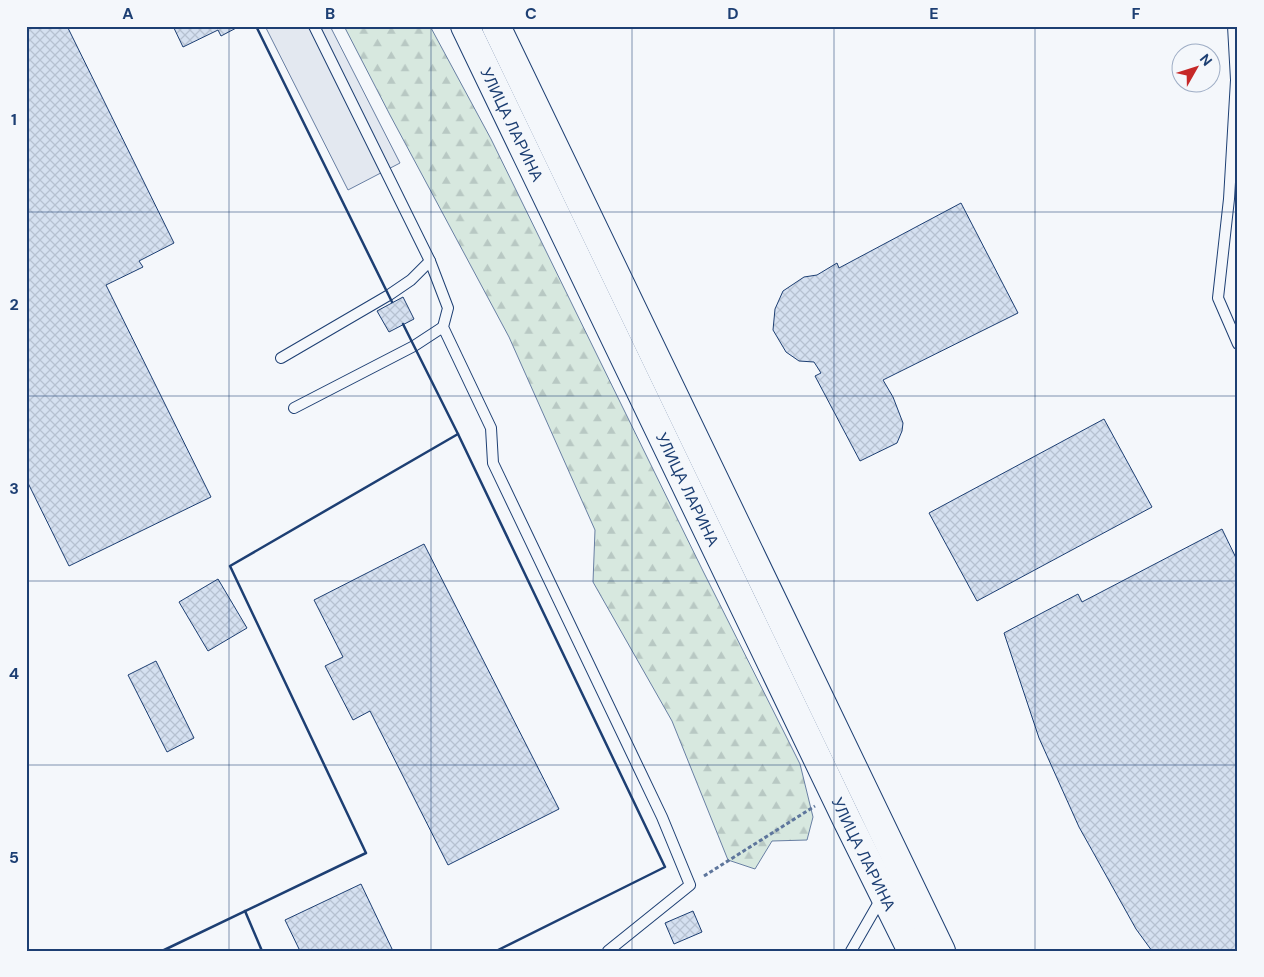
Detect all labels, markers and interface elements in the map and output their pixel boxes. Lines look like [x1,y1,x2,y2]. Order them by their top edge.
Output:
text: A [122,3,134,24]
text: B [325,3,335,24]
text: C [525,3,537,24]
text: D [727,3,739,24]
text: E [929,3,939,24]
text: F [1132,3,1141,24]
north arrow [1172,42,1222,92]
text: N [1196,50,1216,69]
street label: УЛИЦА ЛАРИНА [476,64,549,185]
text: 1 [11,109,17,130]
text: 2 [9,294,19,315]
street label: УЛИЦА ЛАРИНА [651,429,724,550]
text: 3 [9,478,19,499]
text: 4 [9,663,19,684]
street label: УЛИЦА ЛАРИНА [827,794,901,914]
text: 5 [9,847,19,868]

